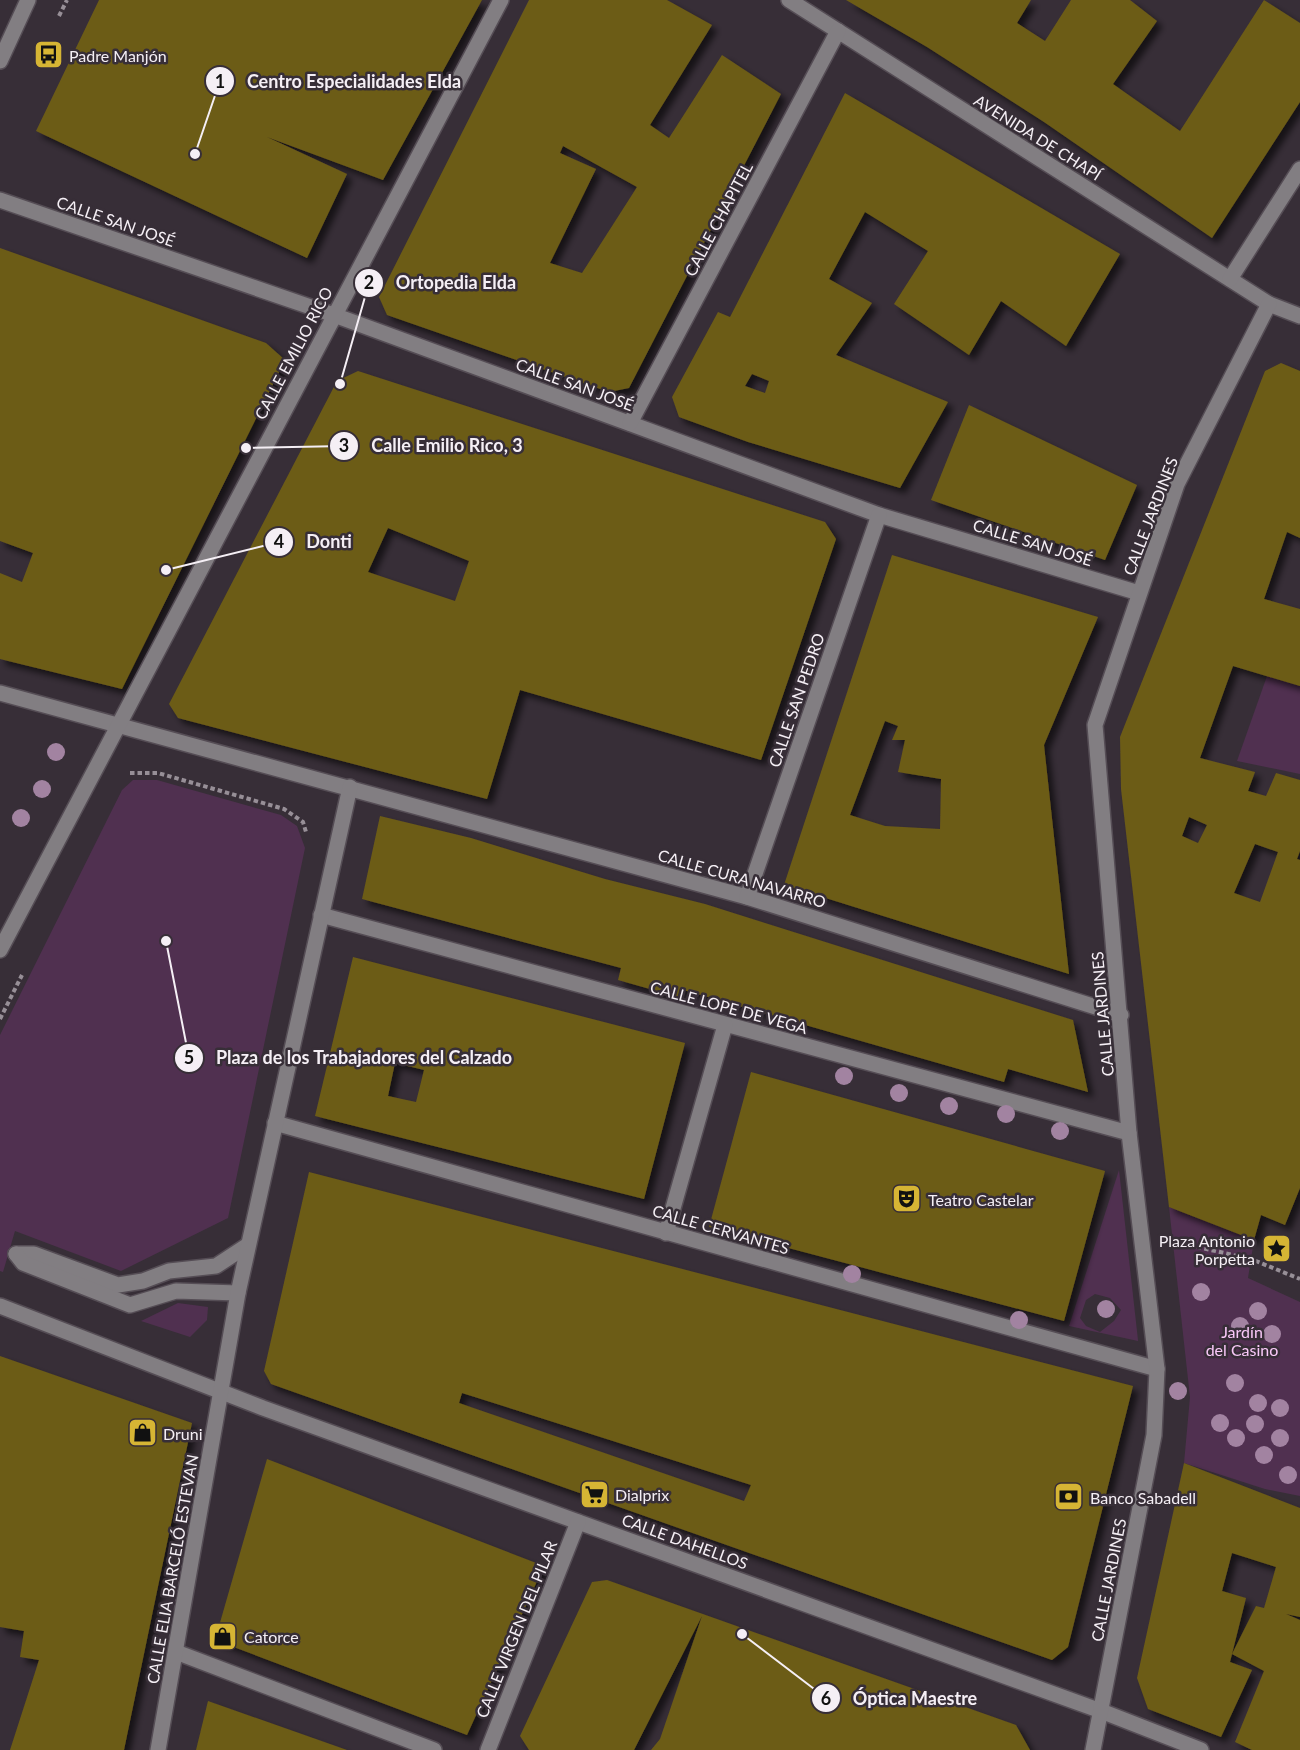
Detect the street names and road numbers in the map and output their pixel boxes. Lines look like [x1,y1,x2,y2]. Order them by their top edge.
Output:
street label: AVENIDA DE CHAPÍ [971,90,1106,185]
street label: CALLE CHAPITEL [680,159,756,279]
street label: CALLE SAN JOSÉ [54,192,178,250]
street label: CALLE EMILIO RICO [250,283,336,422]
street label: CALLE SAN JOSÉ [514,354,636,414]
street label: CALLE JARDINES [1119,454,1181,578]
street label: CALLE SAN JOSÉ [971,515,1095,569]
street label: CALLE SAN PEDRO [764,630,828,770]
street label: CALLE CURA NAVARRO [656,845,828,911]
street label: CALLE JARDINES [1087,951,1117,1077]
street label: CALLE LOPE DE VEGA [648,977,810,1037]
street label: CALLE CERVANTES [650,1200,792,1258]
street label: CALLE ELIA BARCELÓ ESTEVAN [142,1453,202,1685]
street label: CALLE DAHELLOS [619,1509,751,1573]
street label: CALLE JARDINES [1087,1517,1129,1643]
street label: CALLE VIRGEN DEL PILAR [472,1538,560,1720]

